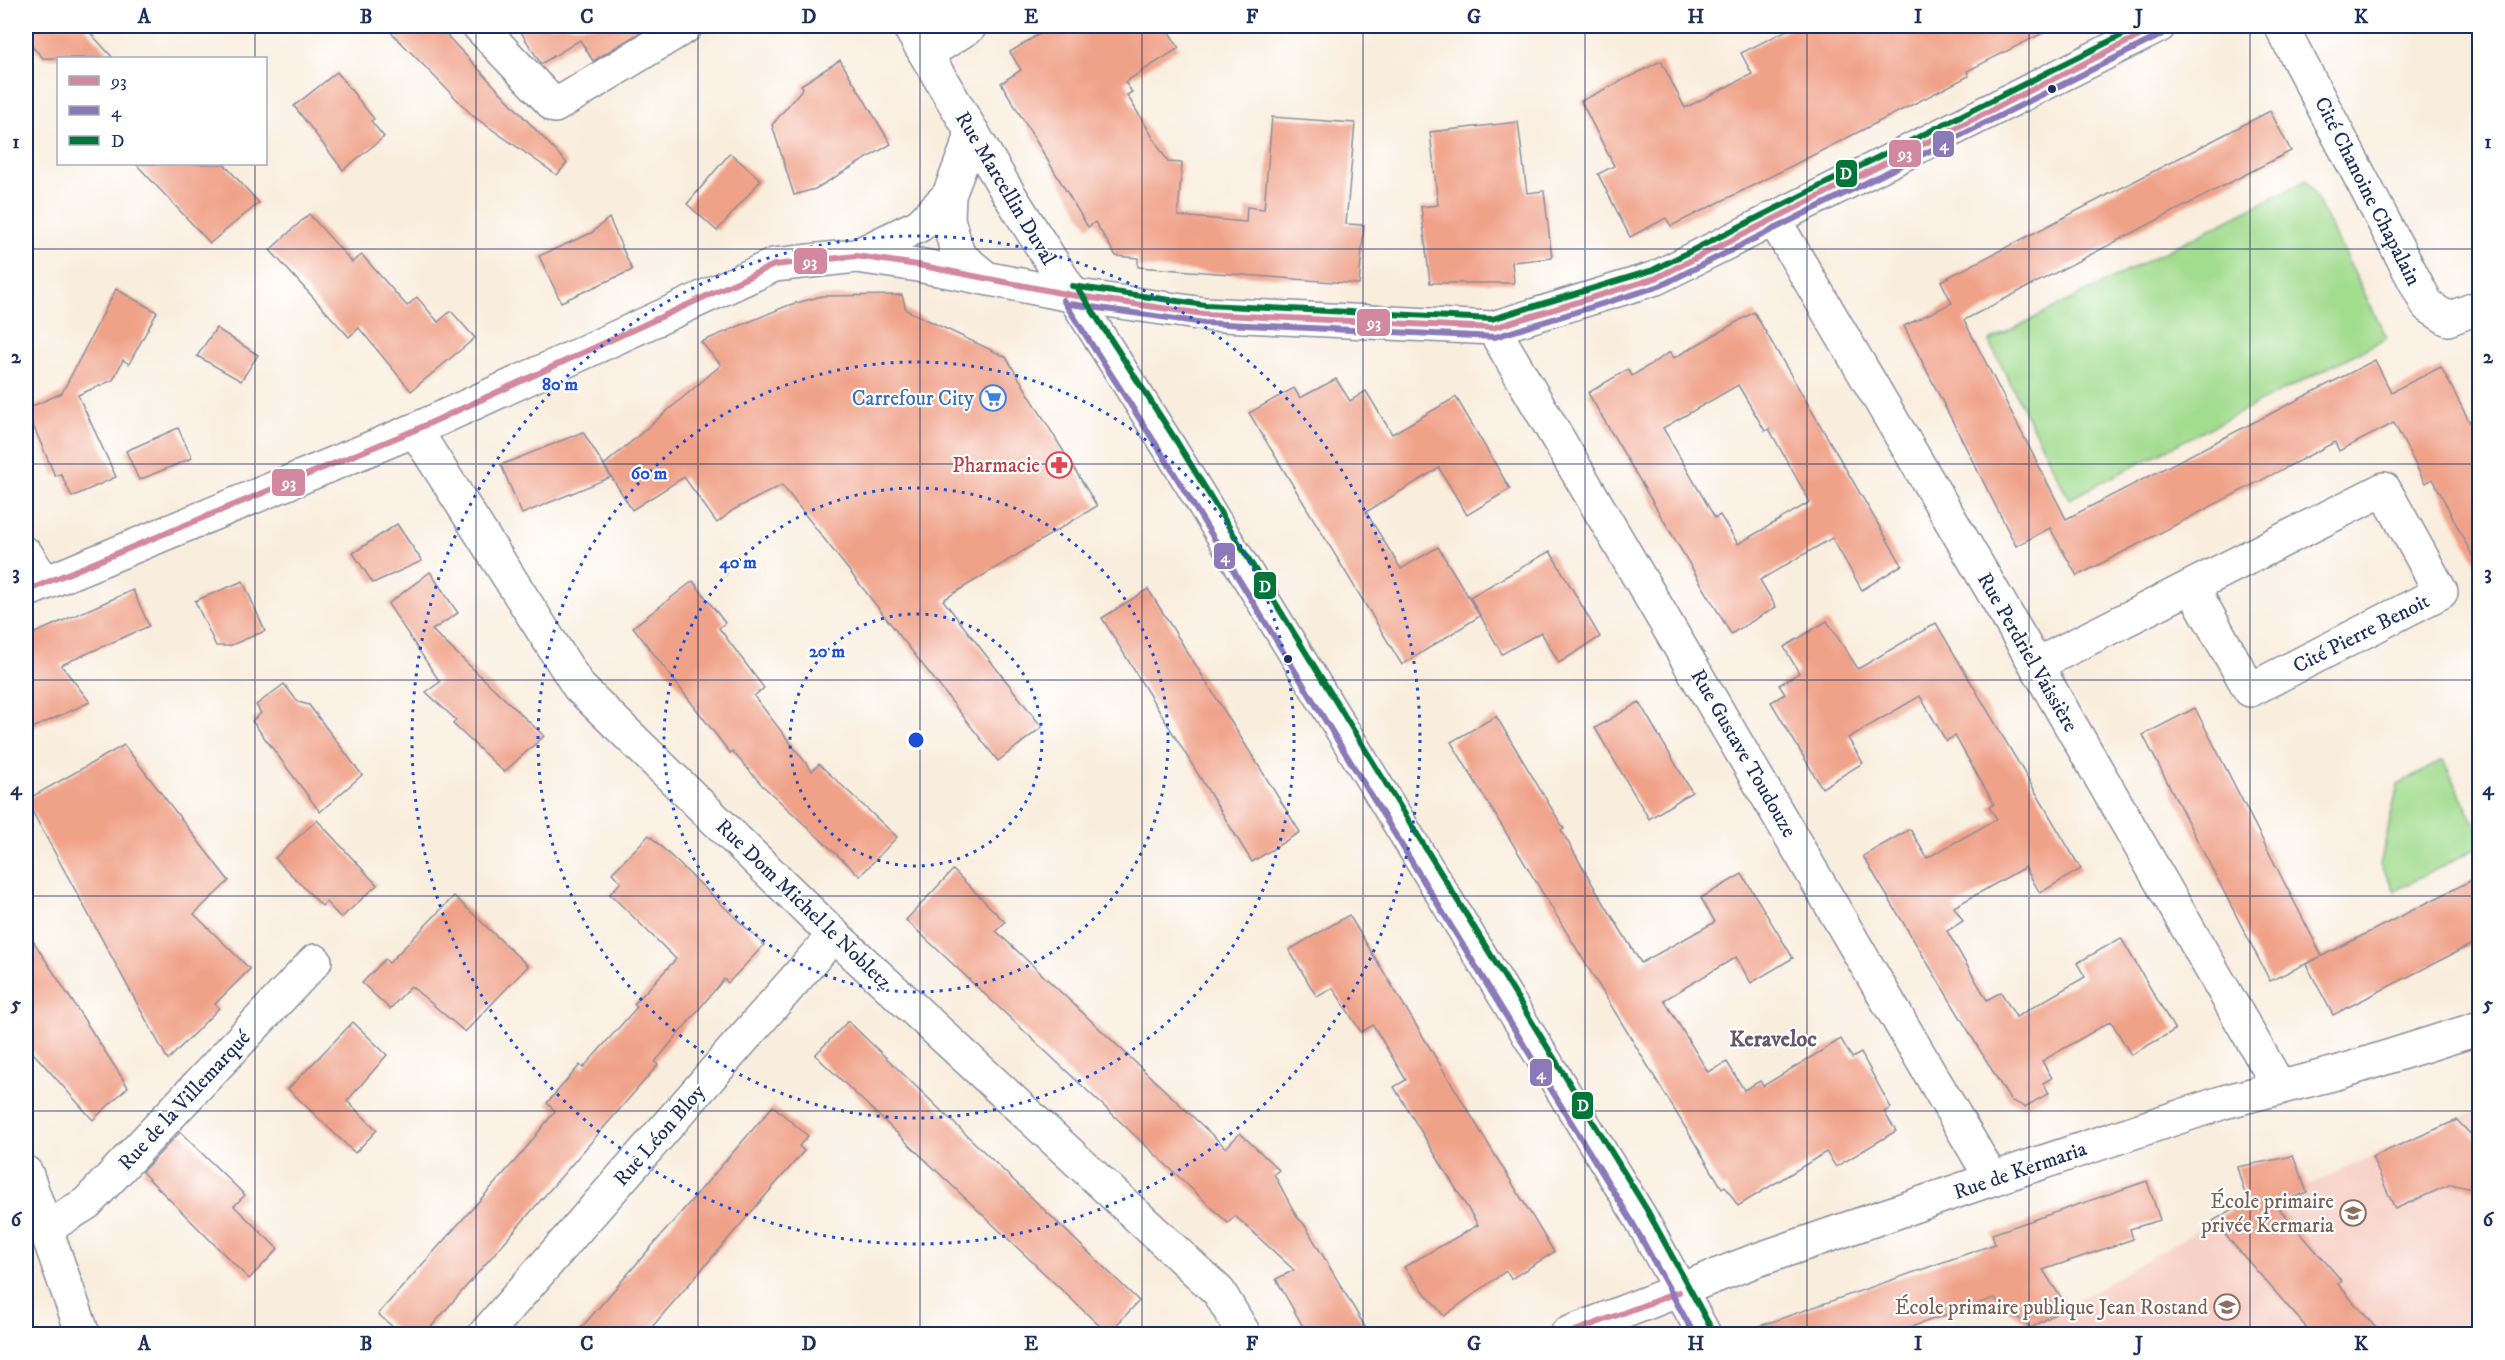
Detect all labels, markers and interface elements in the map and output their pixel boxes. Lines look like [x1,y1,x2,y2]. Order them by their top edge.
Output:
text: A [137,5,152,30]
text: B [360,5,372,30]
text: C [580,5,594,30]
text: D [802,5,817,30]
text: E [1024,5,1038,30]
text: F [1246,5,1259,30]
text: G [1467,5,1481,30]
text: H [1688,5,1705,30]
text: I [1914,5,1922,30]
text: J [2133,5,2143,30]
text: K [2354,5,2369,30]
legend [57,57,267,165]
text: 93 [110,71,127,93]
unlabelled marker [2046,83,2058,95]
street label: Cité Chanoine Chapalain [2308,93,2426,290]
text: 4 [111,101,122,123]
street label: Rue Marcellin Duval [949,107,1062,271]
text: 1 [12,130,20,155]
line badge: 4 [1932,130,1955,158]
text: 1 [2484,130,2492,155]
text: D [111,131,124,153]
text: 4 [1938,135,1949,155]
line badge: 93 [1888,139,1922,168]
text: 93 [1897,144,1912,164]
line badge: D [1835,159,1858,188]
text: D [1840,164,1852,184]
line badge: 93 [793,247,828,275]
text: 93 [802,252,817,272]
line badge: 93 [1356,308,1391,337]
text: 93 [1366,313,1381,333]
text: 2 [11,345,22,370]
text: 2 [2483,345,2494,370]
text: 80 m [542,374,579,396]
supermarket icon: Carrefour City [978,383,1008,413]
place label: Carrefour City [852,386,975,412]
pharmacy icon: Pharmacie [1044,450,1074,480]
place label: Pharmacie [952,453,1040,479]
text: 60 m [631,463,668,485]
line badge: 93 [271,468,306,497]
text: 93 [281,473,296,493]
line badge: 4 [1213,542,1236,570]
text: 4 [1219,547,1230,567]
text: 40 m [718,552,757,574]
text: 3 [12,561,20,586]
text: 3 [2484,561,2492,586]
street label: Rue Perdriel Vaissière [1971,568,2083,737]
line badge: D [1253,571,1277,600]
text: D [1259,577,1271,597]
street label: Cité Pierre Benoit [2289,588,2434,679]
text: 20 m [809,641,845,663]
unlabelled marker [1282,653,1294,665]
street label: Rue Gustave Toudouze [1684,665,1802,842]
centre of rings [906,730,926,750]
text: 4 [10,777,23,802]
text: 4 [2482,777,2495,802]
street label: Rue Dom Michel le Nobletz [710,814,897,996]
text: 5 [10,992,21,1017]
text: 5 [2482,992,2493,1017]
street label: Rue de la Villemarqué [113,1025,257,1176]
district label: Keraveloc [1729,1026,1817,1053]
line badge: 4 [1529,1058,1553,1087]
text: 4 [1535,1064,1546,1084]
street label: Rue Léon Bloy [608,1079,712,1192]
line badge: D [1571,1091,1594,1120]
text: D [1577,1096,1589,1116]
street label: Rue de Kermaria [1950,1136,2090,1206]
place label: École primaire privée Kermaria [2200,1188,2334,1239]
school or university icon: École primaire privée Kermaria [2338,1198,2368,1228]
text: 6 [11,1208,23,1233]
text: 6 [2483,1208,2495,1233]
school or university icon: École primaire publique Jean Rostand [2212,1292,2242,1322]
place label: École primaire publique Jean Rostand [1895,1294,2209,1321]
text: A [137,1332,152,1357]
text: B [360,1332,372,1357]
text: C [580,1332,594,1357]
text: D [802,1332,817,1357]
text: E [1024,1332,1038,1357]
text: F [1246,1332,1259,1357]
text: G [1467,1332,1481,1357]
text: H [1688,1332,1705,1357]
text: I [1914,1332,1922,1357]
text: J [2133,1332,2143,1357]
text: K [2354,1332,2369,1357]

